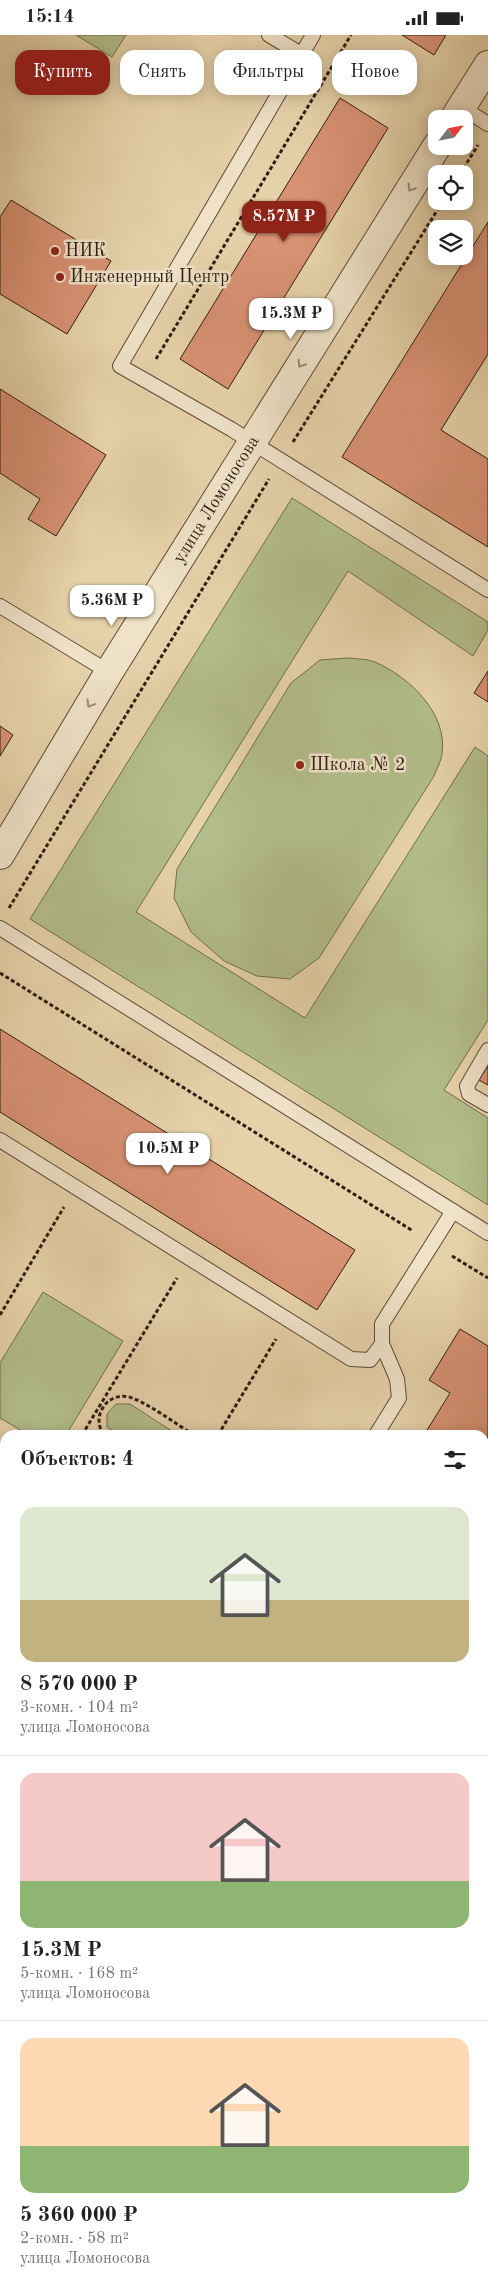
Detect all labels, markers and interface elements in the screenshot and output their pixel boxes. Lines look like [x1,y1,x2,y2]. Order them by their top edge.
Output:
text: 15:14 [25,8,74,27]
chip: Купить [15,50,110,95]
chip: Снять [120,50,204,95]
chip: Фильтры [214,50,322,95]
chip: Новое [332,50,417,95]
north arrow [428,110,472,155]
map controls [428,110,473,265]
button: locate [428,165,473,210]
one-way arrow [408,182,418,191]
pin: 8.57M ₽ [238,201,330,243]
text: 8.57M ₽ [253,209,315,225]
button: layers [428,220,473,265]
place label: НИК [65,242,106,260]
marker: НИК [49,245,61,257]
place label: Инженерный Центр [70,268,229,286]
marker: Инженерный Центр [54,271,66,283]
pin: 15.3M ₽ [245,297,337,340]
text: 15.3M ₽ [260,306,322,322]
one-way arrow [298,358,308,367]
street label: улица Ломоносова [170,433,263,567]
pin: 5.36M ₽ [66,585,158,627]
text: 5.36M ₽ [81,593,143,609]
one-way arrow [87,698,97,707]
place label: Школа № 2 [310,756,406,774]
marker: Школа № 2 [294,759,306,771]
pin: 10.5M ₽ [122,1133,214,1175]
text: 10.5M ₽ [137,1141,199,1157]
icon: filters [441,1446,469,1474]
text: Объектов: 4 [20,1449,134,1470]
icon: home [200,1540,290,1630]
text: 8 570 000 ₽ [20,1674,138,1695]
text: 3-комн. · 104 m² [20,1700,138,1716]
text: улица Ломоносова [20,1720,150,1736]
icon: home [200,1805,290,1895]
text: 15.3M ₽ [20,1940,102,1961]
text: 5-комн. · 168 m² [20,1966,138,1982]
text: улица Ломоносова [20,1986,150,2002]
icon: home [200,2070,290,2160]
text: 5 360 000 ₽ [20,2205,138,2226]
text: 2-комн. · 58 m² [20,2231,129,2247]
text: улица Ломоносова [20,2251,150,2267]

